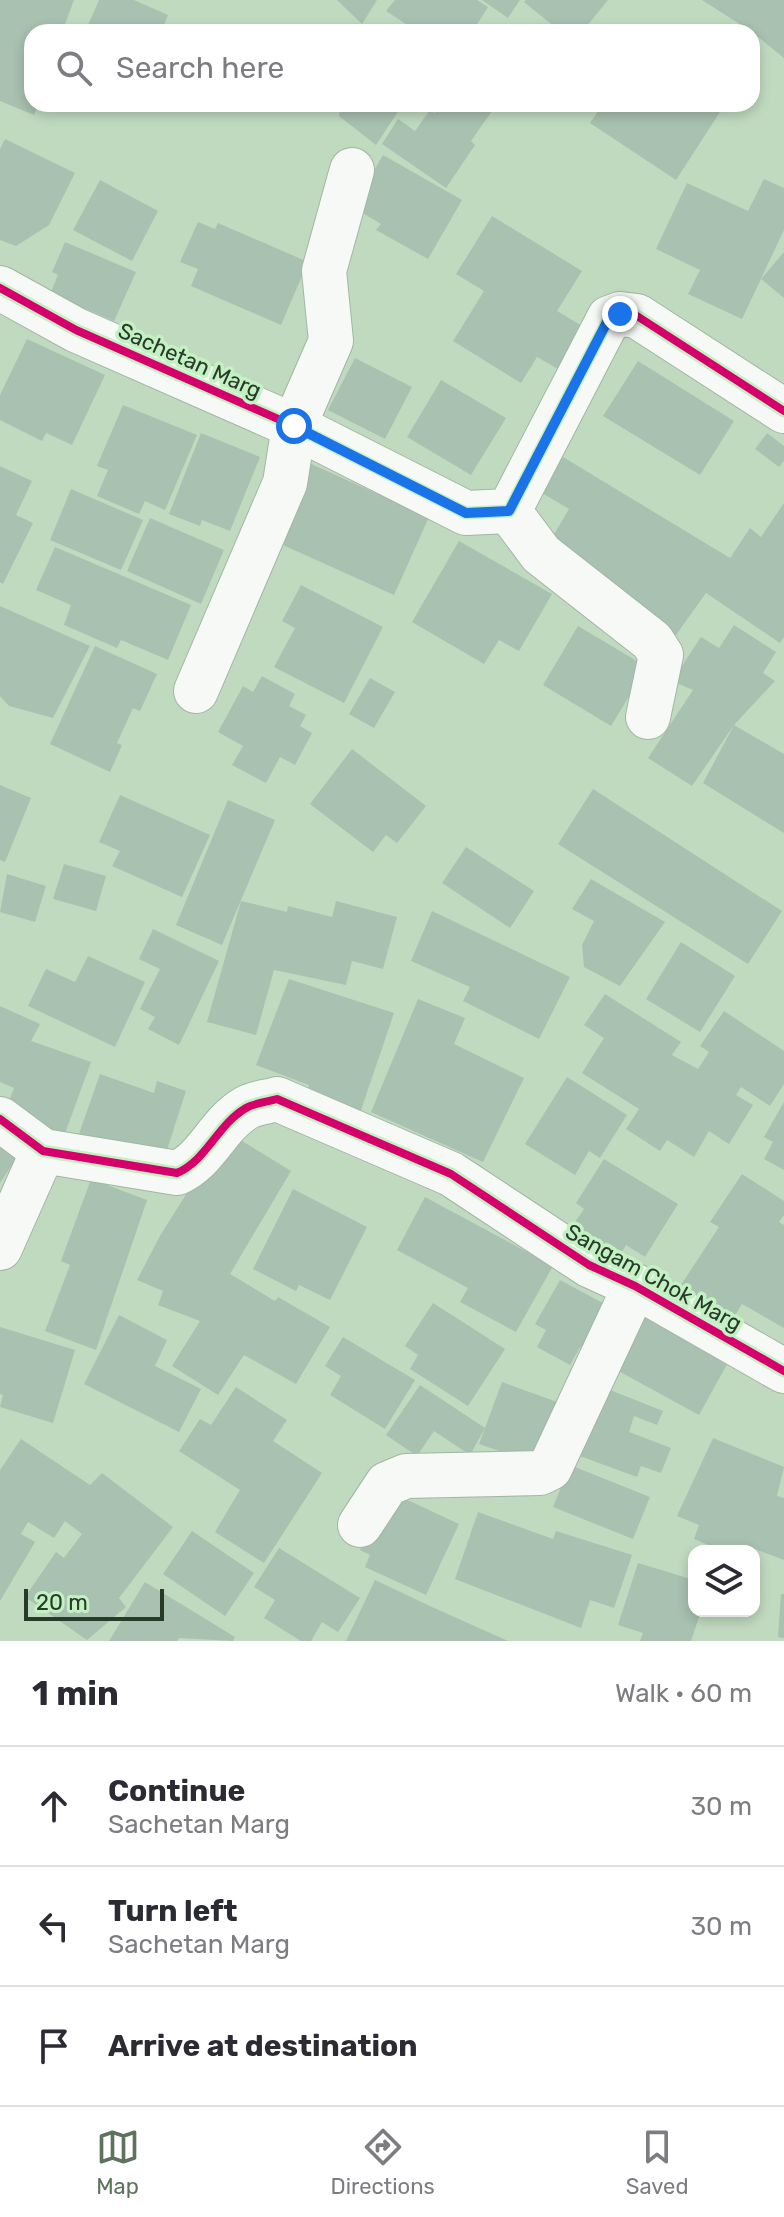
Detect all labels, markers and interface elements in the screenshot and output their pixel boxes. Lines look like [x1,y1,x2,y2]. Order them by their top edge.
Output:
search box [24,24,760,112]
icon: search [52,46,96,90]
text: Search here [116,50,284,86]
route end [602,296,638,332]
street label: Sachetan Marg [114,317,266,404]
route start [276,408,312,444]
street label: Sangam Chok Marg [561,1218,747,1337]
map controls [688,1545,760,1617]
button: layers [688,1545,760,1617]
scale bar [24,1585,164,1621]
text: 20 m [36,1589,88,1616]
text: 1 min [32,1673,119,1714]
text: Walk · 60 m [615,1678,752,1709]
text: Continue [108,1773,245,1809]
icon: ahead [32,1784,76,1828]
text: 30 m [690,1791,752,1822]
text: Sachetan Marg [108,1809,290,1840]
text: Turn left [108,1893,238,1929]
icon: left [32,1904,76,1948]
text: 30 m [690,1911,752,1942]
text: Sachetan Marg [108,1929,290,1960]
icon: arrive [32,2024,76,2068]
text: Arrive at destination [108,2028,418,2064]
tab: Map [96,2125,140,2200]
tab: Directions [331,2125,435,2200]
tab: Saved [626,2125,689,2200]

